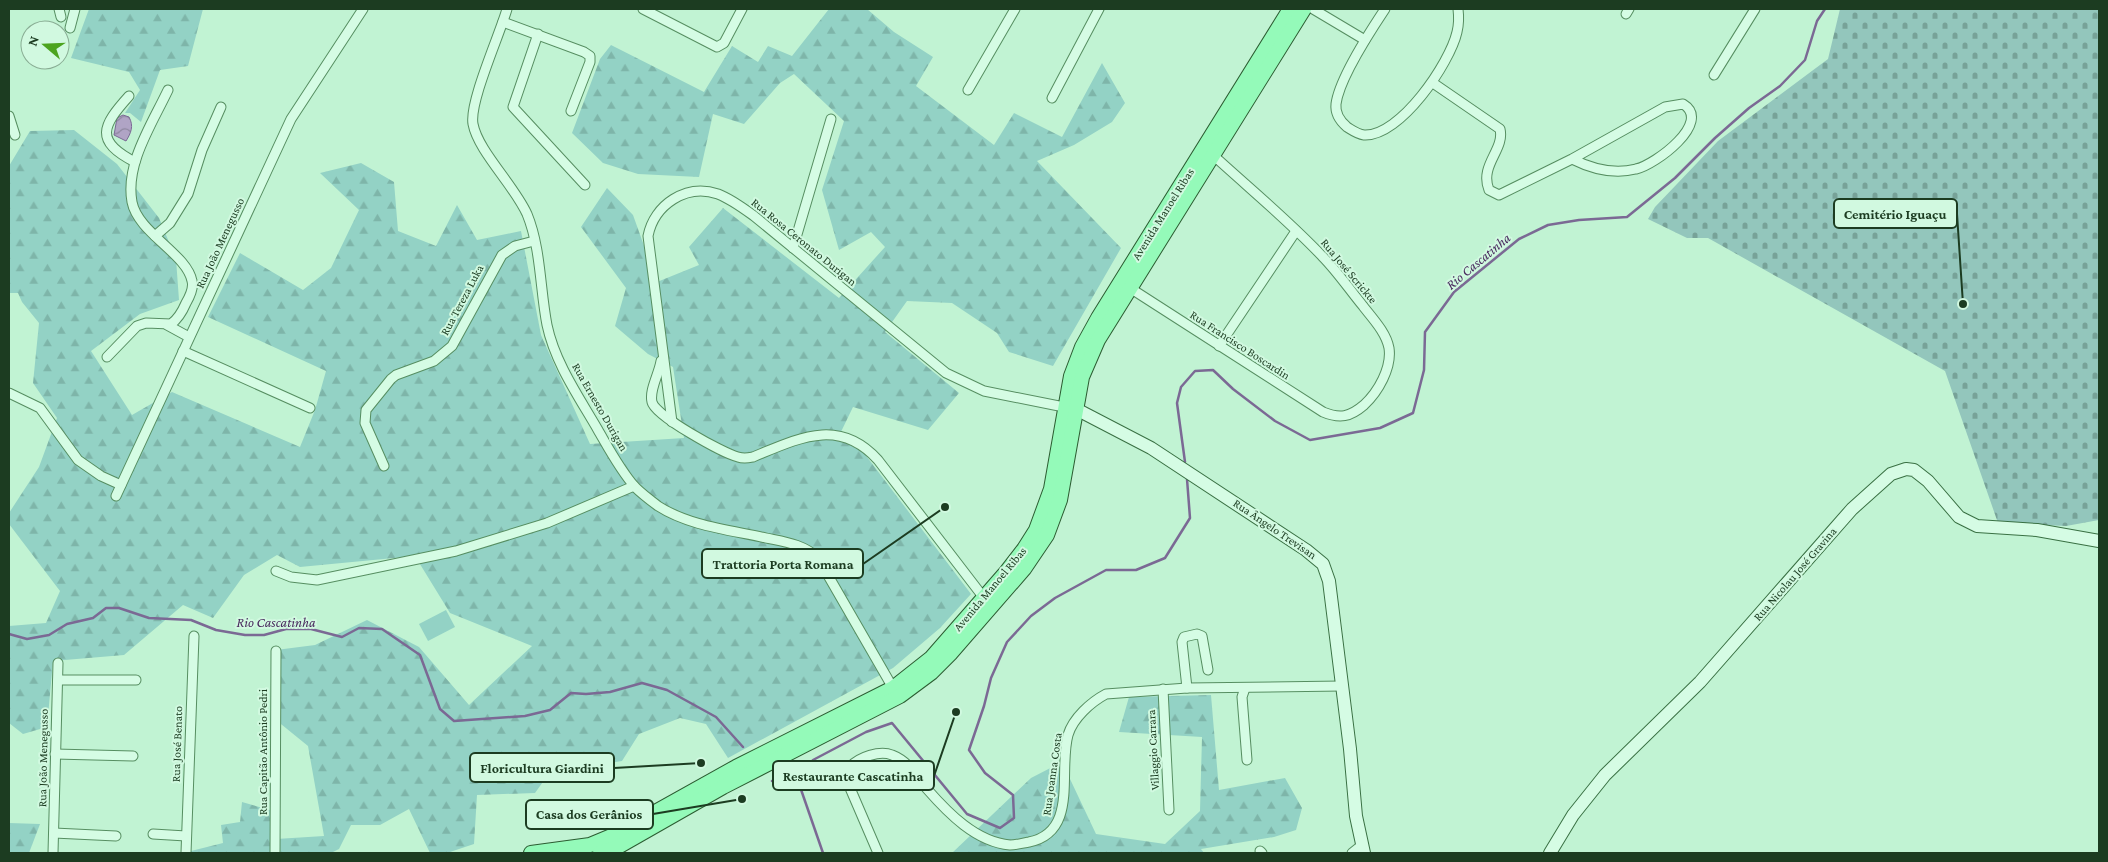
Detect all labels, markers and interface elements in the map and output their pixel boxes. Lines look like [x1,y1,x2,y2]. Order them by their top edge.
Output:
north arrow [20,20,70,70]
text: N [24,33,42,48]
street label: Avenida Manoel Ribas [1129,165,1197,263]
street label: Rua João Menegusso [193,195,247,291]
street label: Rua Rosa Ceronato Durigan [748,195,860,289]
callout: Cemitério Iguaçu [1834,199,1957,228]
text: Cemitério Iguaçu [1844,206,1946,222]
water label: Rio Cascatinha [1443,229,1514,293]
street label: Rua José Scrickte [1318,236,1380,306]
street label: Rua Tereza Luka [438,262,487,338]
street label: Rua Francisco Boscardin [1187,307,1293,383]
street label: Rua Ernesto Durigan [569,360,631,454]
street label: Rua Ângelo Trevisan [1231,496,1320,562]
street label: Rua Nicolau José Gravina [1751,524,1840,624]
street label: Avenida Manoel Ribas [951,544,1030,634]
callout: Trattoria Porta Romana [702,549,863,578]
text: Trattoria Porta Romana [713,556,854,572]
water label: Rio Cascatinha [237,614,316,630]
street label: Rua Capitão Antônio Pedri [256,689,270,815]
street label: Rua José Benato [169,706,185,782]
street label: Rua João Menegusso [35,709,51,807]
street label: Villaggio Carrara [1144,709,1162,791]
street label: Rua Joanna Costa [1039,731,1065,816]
callout: Floricultura Giardini [470,753,614,782]
text: Floricultura Giardini [480,760,604,776]
callout: Restaurante Cascatinha [773,761,934,790]
text: Restaurante Cascatinha [783,768,923,784]
callout: Casa dos Gerânios [526,800,653,829]
text: Casa dos Gerânios [536,806,643,822]

